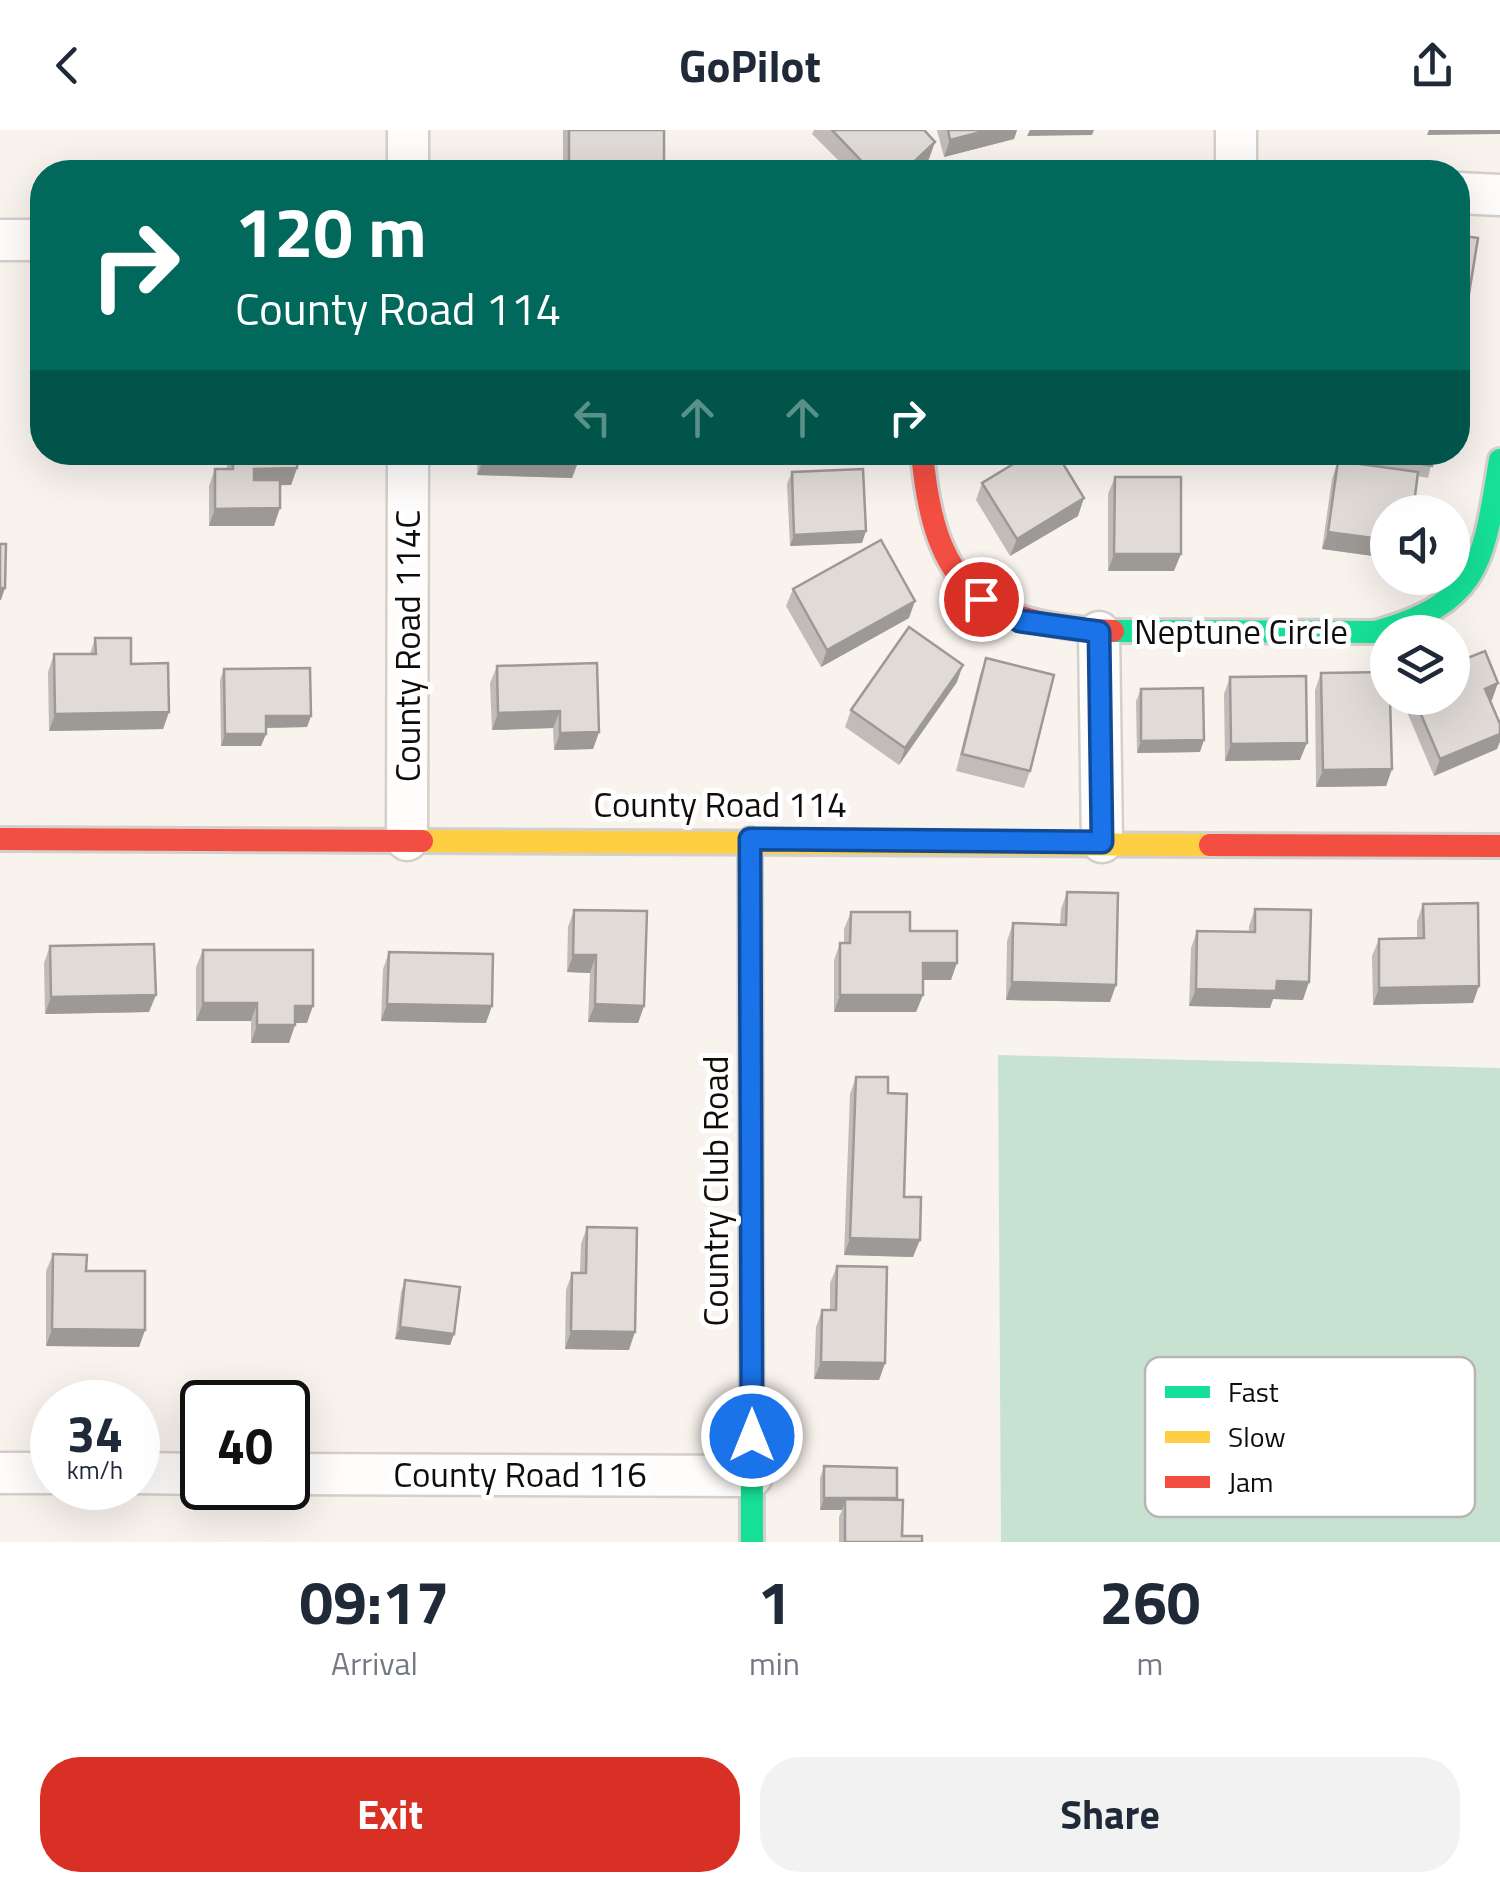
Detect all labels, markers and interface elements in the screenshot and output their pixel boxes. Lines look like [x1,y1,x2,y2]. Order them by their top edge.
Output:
text: GoPilot [679,31,821,99]
icon: back [40,38,95,93]
icon: share [1405,38,1460,93]
text: 120 m [235,178,427,284]
icon: right [70,200,200,330]
text: County Road 114 [235,274,561,342]
icon: left [565,390,620,445]
icon: ahead [670,390,725,445]
icon: ahead [775,390,830,445]
icon: right [880,390,935,445]
map controls [1370,495,1470,715]
button: sound [1370,495,1470,595]
street label: County Road 114C [380,510,434,782]
pin [939,557,1024,642]
icon: arrive [954,572,1009,627]
street label: Neptune Circle [1134,604,1348,658]
button: layers [1370,615,1470,715]
street label: County Road 114 [593,777,847,831]
street label: Country Club Road [688,1055,742,1327]
legend [1145,1357,1475,1517]
text: Fast [1228,1370,1279,1413]
speed limit sign: 40 [180,1380,310,1510]
position arrow [700,1384,804,1488]
text: 34 [67,1395,123,1471]
text: Slow [1228,1415,1286,1458]
street label: County Road 116 [393,1447,647,1501]
text: km/h [67,1451,123,1489]
text: Jam [1228,1460,1274,1503]
text: 09:17 [300,1556,449,1647]
text: 1 [758,1556,791,1647]
text: 260 [1100,1556,1200,1647]
text: Arrival [331,1639,418,1687]
text: min [749,1639,800,1687]
text: m [1137,1639,1163,1687]
button: Exit [40,1757,740,1872]
button: Share [760,1757,1460,1872]

